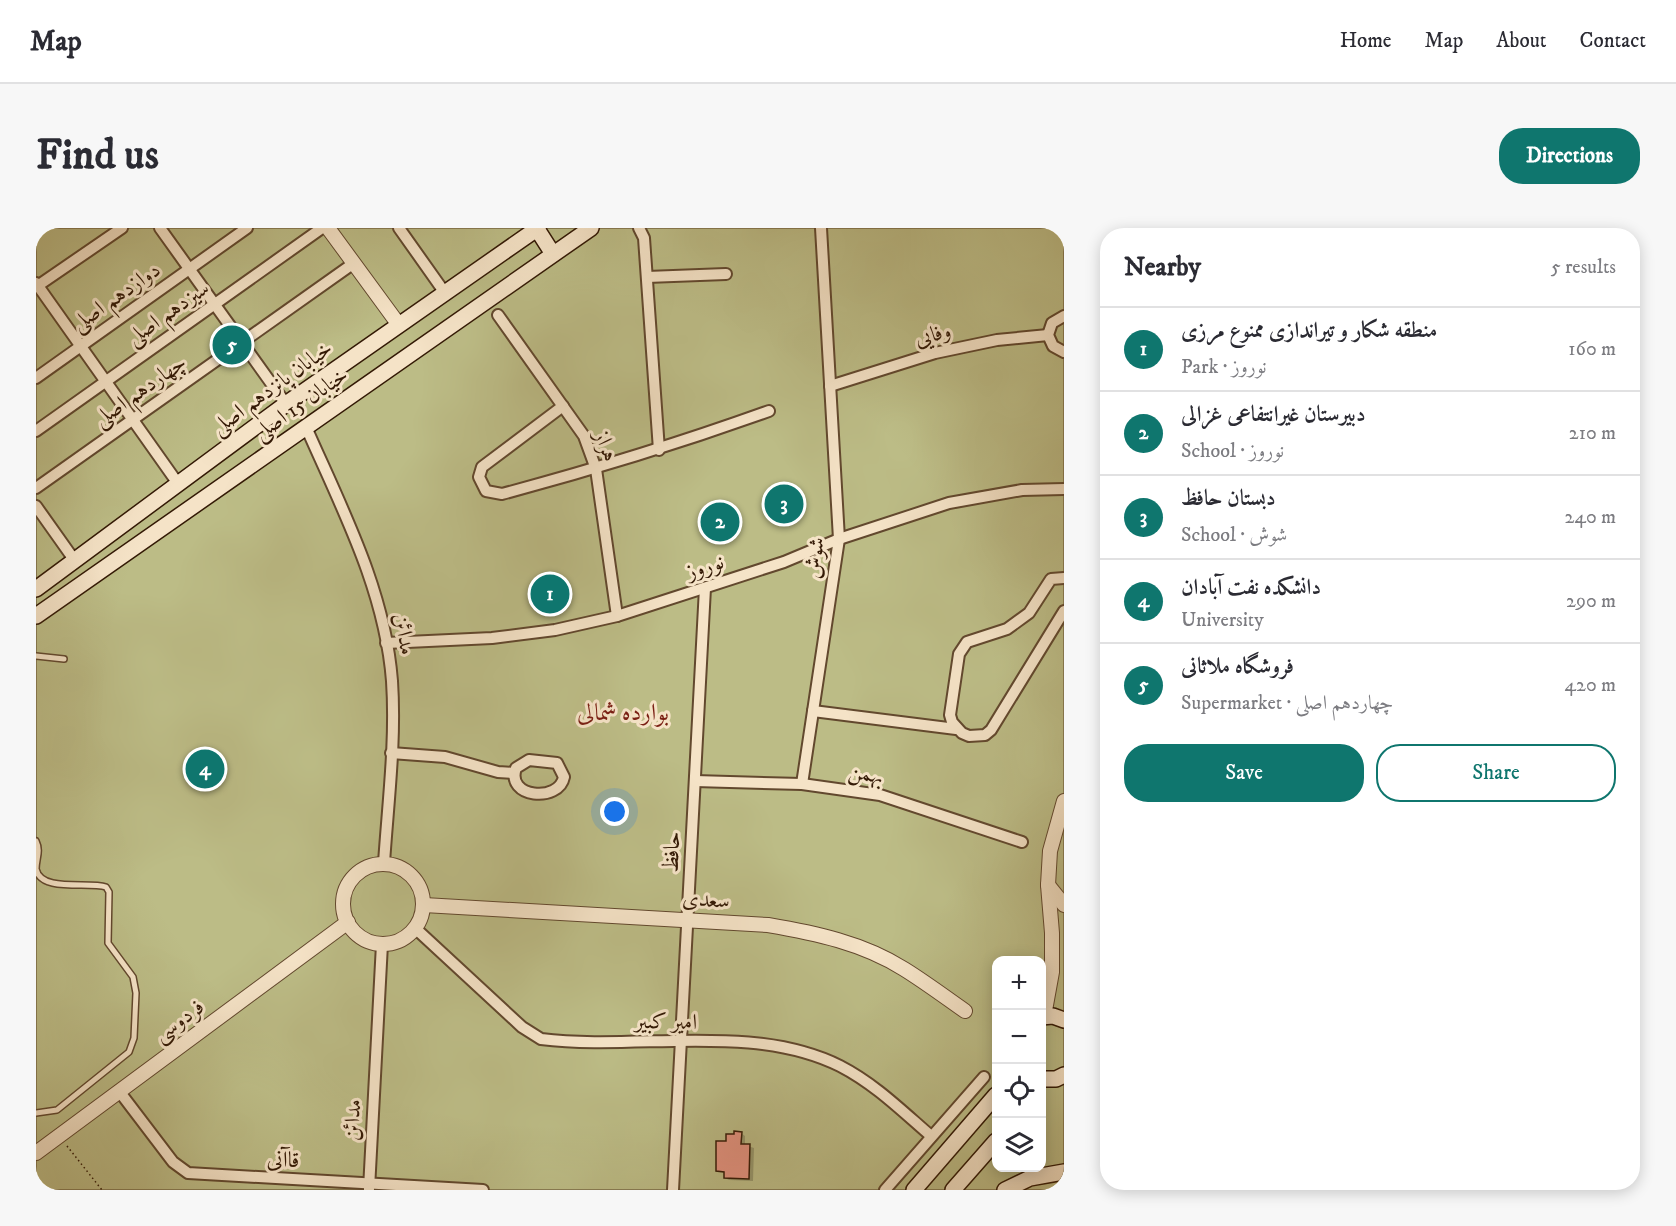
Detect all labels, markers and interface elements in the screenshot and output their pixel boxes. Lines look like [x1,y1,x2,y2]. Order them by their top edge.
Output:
text: Map [30,24,82,59]
text: Home [1340,28,1392,54]
text: Map [1425,28,1463,54]
text: About [1496,28,1547,54]
text: Contact [1580,28,1646,54]
button: Directions [1499,128,1640,184]
text: Find us [36,130,159,182]
text: Nearby [1124,251,1201,284]
text: 5 results [1551,255,1616,280]
street label: دوازدهم اصلی [66,256,169,343]
street label: سیزدهم اصلی [121,275,218,356]
street label: وفایی [912,317,954,354]
text: منطقه شکار و تیراندازی ممنوع مرزی [1181,317,1437,344]
pin: 5 [212,322,252,368]
street label: خیابان پانزدهم اصلی [206,335,341,446]
text: 1 [1140,337,1147,362]
text: 160 m [1568,337,1616,362]
street label: چهاردهم اصلی [88,349,195,438]
text: Park · نوروز [1181,355,1266,380]
street label: خیابان 15 اصلی [248,361,355,448]
text: دبیرستان غیرانتفاعی غزالی [1181,401,1366,428]
text: 2 [1139,421,1148,446]
text: 210 m [1569,421,1616,446]
street label: هراز [587,425,624,465]
text: School · نوروز [1181,439,1284,464]
pin: 3 [764,482,804,526]
text: دبستان حافظ [1181,485,1276,512]
pin: 2 [700,500,740,544]
text: 3 [1140,505,1147,530]
text: 240 m [1565,505,1616,530]
text: School · شوش [1181,523,1287,548]
street label: شوش [799,536,831,580]
street label: نوروز [681,548,727,586]
pin: 1 [530,572,570,616]
text: دانشکده نفت آبادان [1181,574,1321,601]
text: 4 [1138,589,1149,614]
text: 290 m [1566,589,1616,614]
text: University [1181,608,1264,633]
street label: مدائن [387,611,421,657]
text: فروشگاه ملاثانی [1181,653,1294,680]
text: 5 [1139,673,1148,698]
text: 420 m [1565,673,1616,698]
text: Supermarket · چهاردهم اصلی [1181,691,1393,716]
district label: بوارده شمالی [577,698,669,728]
button: Save [1124,744,1364,802]
button: Share [1376,744,1616,802]
pin: 4 [186,746,224,792]
street label: بهمن [846,757,886,792]
your location [600,797,629,826]
street label: حافظ [657,831,687,873]
street label: سعدی [681,885,731,915]
map controls [992,956,1046,1172]
button: + [992,956,1046,1010]
street label: فردوسی [148,994,210,1049]
street label: امیر کبیر [633,1008,697,1036]
button: − [992,1010,1046,1064]
button: locate [992,1064,1046,1118]
street label: مدائن [338,1098,368,1142]
button: layers [992,1118,1046,1172]
street label: قاآنی [266,1145,300,1174]

